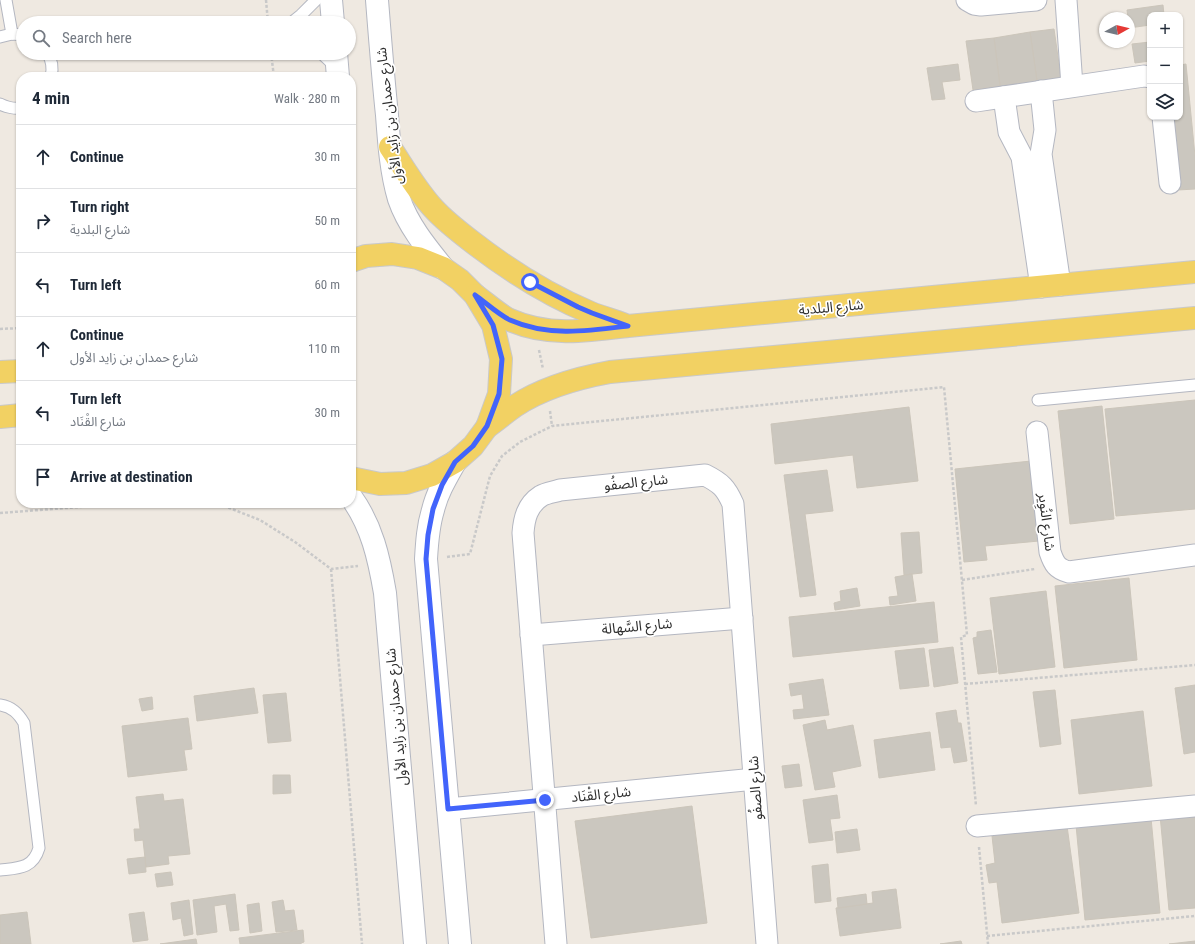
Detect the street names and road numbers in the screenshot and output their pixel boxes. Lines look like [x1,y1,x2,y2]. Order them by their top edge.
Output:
street label: شارع حمدان بن زايد الأول [373,46,408,185]
street label: شارع البلدية [798,296,864,321]
street label: شارع الصفُو [603,469,669,496]
street label: شارع النُوِير [1032,491,1059,552]
street label: شارع السَّهالة [601,615,673,640]
street label: شارع حمدان بن زايد الأول [382,647,413,786]
street label: شارع الصفُو [744,755,768,821]
street label: شارع القْنَاد [570,782,632,808]

